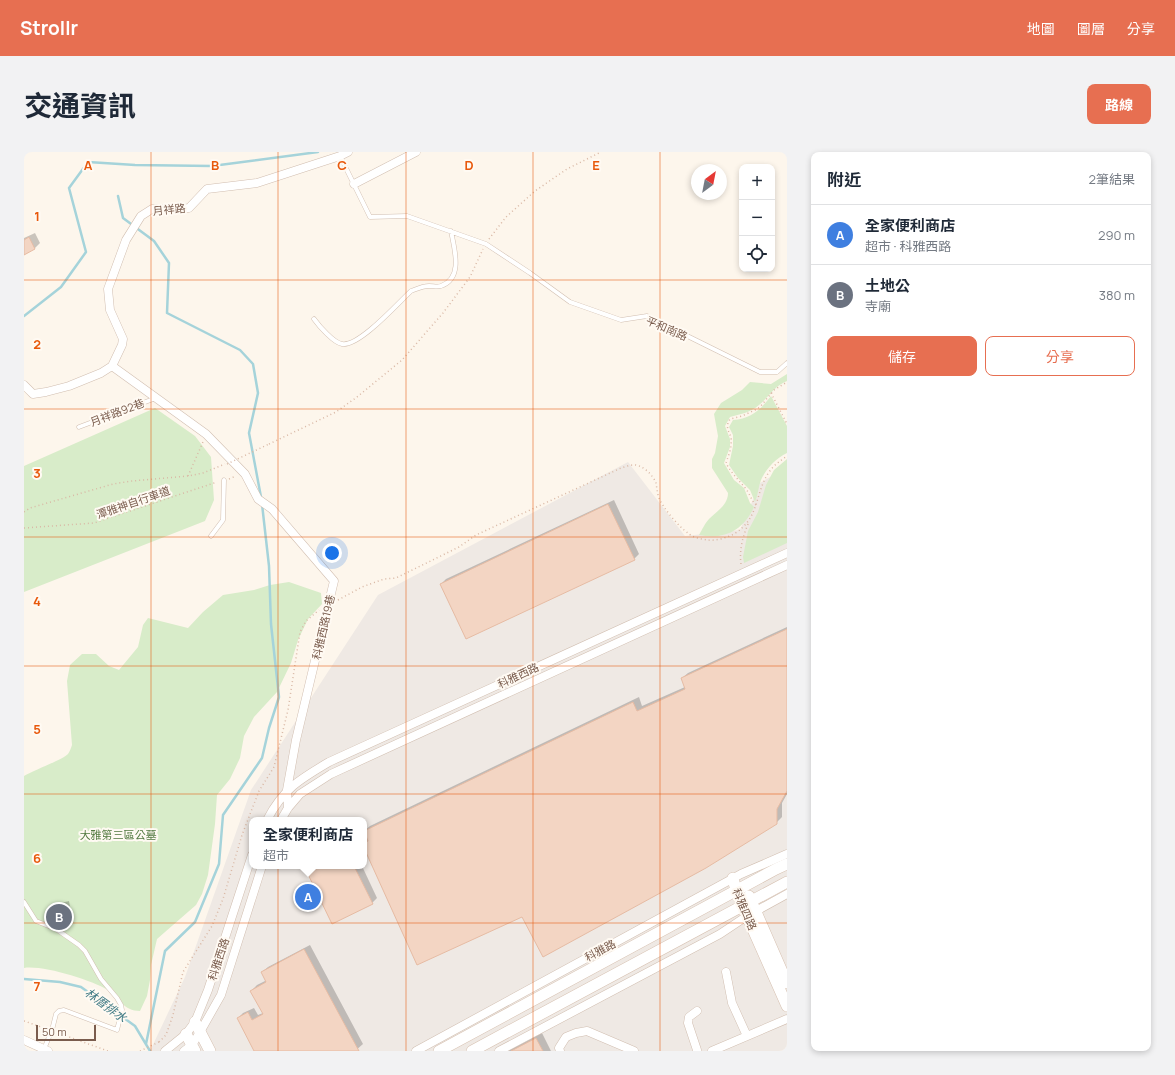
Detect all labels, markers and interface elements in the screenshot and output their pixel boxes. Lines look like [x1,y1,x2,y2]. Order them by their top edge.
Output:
text: Strollr [20,15,78,41]
text: 地圖 [1027,19,1055,38]
text: 圖層 [1077,19,1105,38]
text: 分享 [1127,19,1155,38]
button: 路線 [1087,84,1151,124]
text: 交通資訊 [24,86,136,124]
text: A [84,156,93,174]
text: B [211,156,219,174]
text: C [337,156,347,174]
text: D [464,156,474,174]
text: E [592,156,600,174]
north arrow [691,164,727,200]
map controls [739,164,775,272]
button: + [739,164,775,200]
text: 附近 [827,168,861,191]
text: 2筆結果 [1089,170,1135,188]
street label: 月祥路 [152,200,186,218]
button: − [739,200,775,236]
text: 1 [34,207,40,225]
text: 全家便利商店 [865,215,955,236]
text: A [836,226,844,244]
text: 290 m [1098,226,1135,244]
button: locate [739,236,775,272]
text: 超市 · 科雅西路 [865,237,951,255]
text: 土地公 [865,275,910,296]
text: B [836,286,844,304]
text: 380 m [1099,286,1135,304]
text: 寺廟 [865,297,891,315]
street label: 平和南路 [644,313,690,343]
text: 2 [33,335,41,353]
button: 儲存 [827,336,977,376]
button: 分享 [985,336,1135,376]
street label: 月祥路92巷 [88,395,146,429]
text: 3 [33,464,41,482]
street label: 潭雅神自行車道 [94,482,172,522]
your location [322,543,342,563]
text: 4 [33,592,41,610]
street label: 科雅西路19巷 [308,593,338,661]
street label: 科雅西路 [495,659,541,691]
text: 5 [33,720,41,738]
popup [249,817,367,869]
text: 全家便利商店 [263,824,353,845]
park label: 大雅第三區公墓 [80,827,157,842]
text: 超市 [263,846,289,864]
text: 6 [33,849,41,867]
pin: A [295,882,321,912]
street label: 科雅四路 [730,886,760,932]
pin: B [46,902,72,932]
street label: 科雅西路 [204,936,232,982]
street label: 科雅路 [582,936,618,964]
text: 7 [34,977,41,995]
water label: 林厝排水 [82,984,131,1027]
scale bar [36,1023,96,1042]
text: 50 m [42,1024,67,1039]

